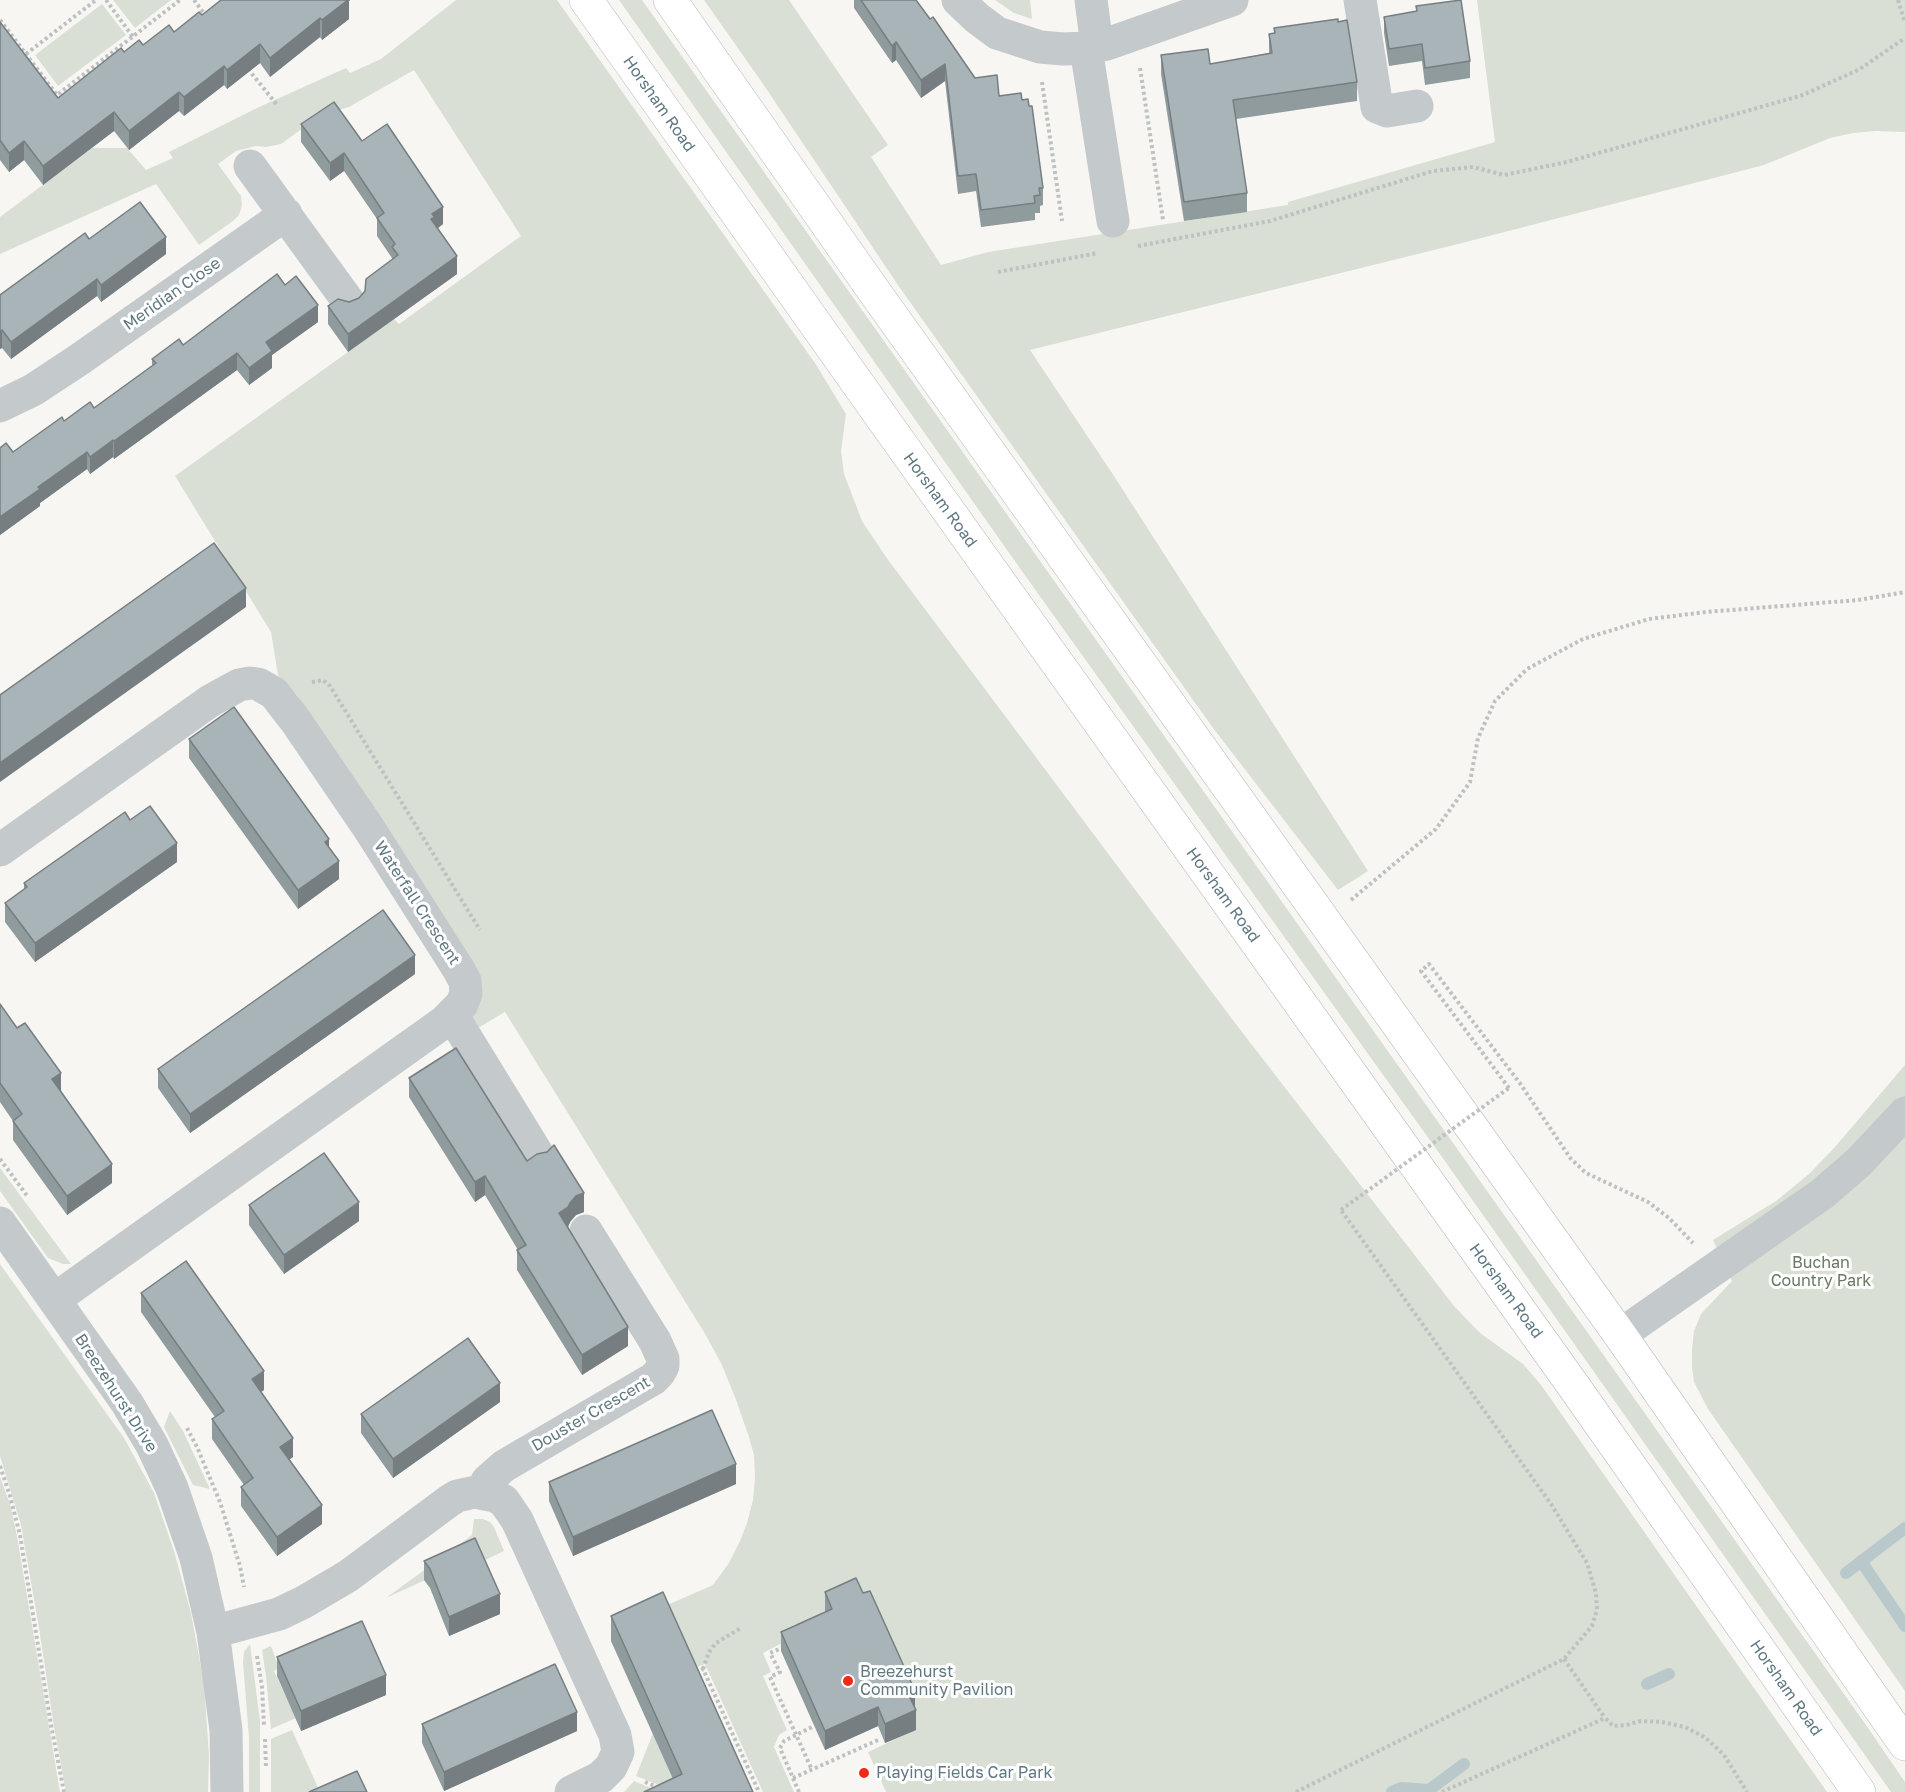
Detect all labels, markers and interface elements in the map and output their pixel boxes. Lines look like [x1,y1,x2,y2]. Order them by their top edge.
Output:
street label: Horsham Road [619,52,699,156]
street label: Meridian Close [120,254,224,334]
street label: Horsham Road [899,449,981,551]
street label: Waterfall Crescent [370,838,464,968]
street label: Horsham Road [1182,844,1264,946]
street label: Horsham Road [1465,1240,1547,1342]
park label: Buchan Country Park [1771,1253,1871,1291]
street label: Breezehurst Drive [71,1330,161,1456]
street label: Douster Crescent [528,1372,654,1456]
street label: Horsham Road [1746,1636,1826,1740]
place label: Breezehurst Community Pavilion [860,1662,1013,1700]
marker: Breezehurst Community Pavilion [841,1674,855,1688]
place label: Playing Fields Car Park [876,1763,1052,1783]
marker: Playing Fields Car Park [857,1766,871,1780]

